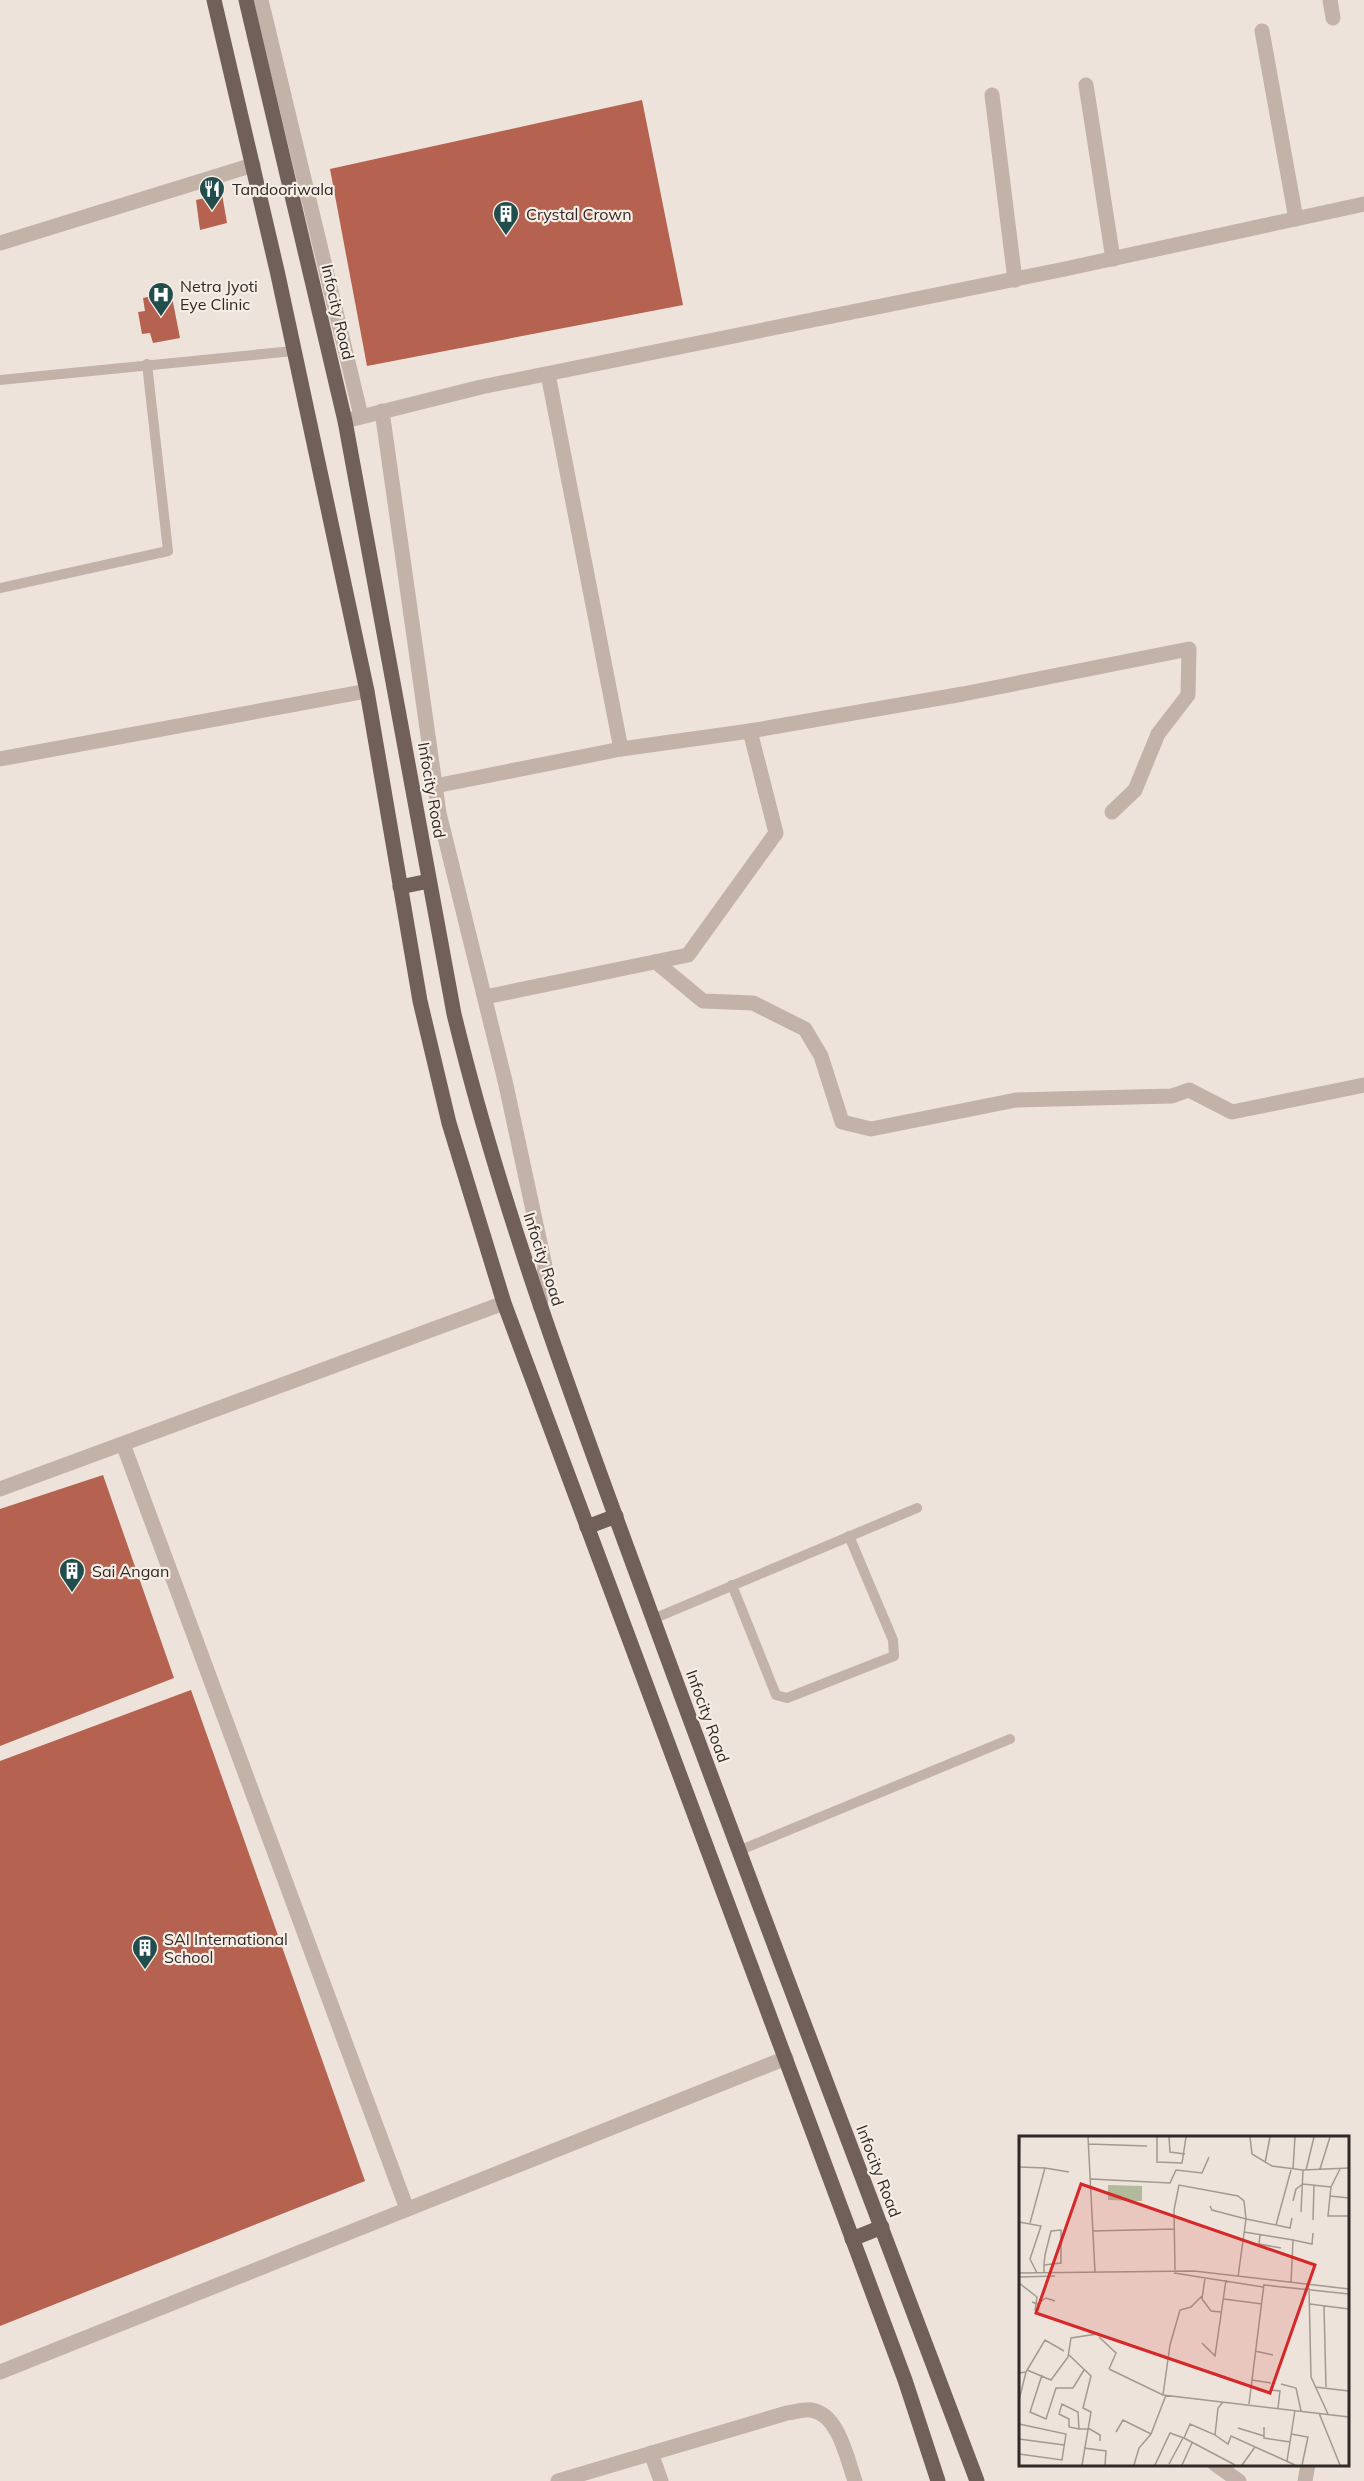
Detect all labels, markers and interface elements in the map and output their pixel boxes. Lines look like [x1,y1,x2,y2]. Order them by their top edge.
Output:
restaurant icon: Tandooriwala [197,174,227,212]
place label: Tandooriwala [232,179,334,199]
building icon: Crystal Crown [491,199,521,237]
place label: Crystal Crown [526,204,632,224]
street label: Infocity Road [317,262,359,362]
place label: Netra Jyoti Eye Clinic [180,276,258,314]
hospital icon: Netra Jyoti Eye Clinic [146,280,176,318]
street label: Infocity Road [414,740,450,840]
street label: Infocity Road [519,1210,569,1308]
building icon: Sai Angan [57,1556,87,1594]
place label: Sai Angan [92,1561,169,1581]
street label: Infocity Road [682,1667,734,1765]
place label: SAI International School [164,1929,288,1967]
building icon: SAI International School [130,1933,160,1971]
street label: Infocity Road [852,2122,906,2220]
inset map [1019,2136,1349,2466]

